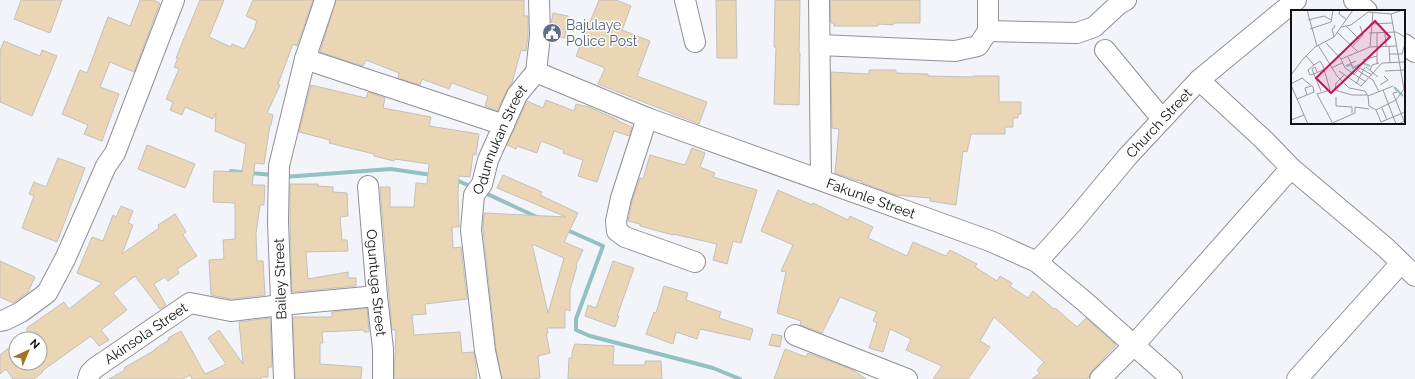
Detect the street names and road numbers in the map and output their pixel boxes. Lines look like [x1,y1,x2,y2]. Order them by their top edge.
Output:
street label: Odunnukan Street [469,81,530,198]
street label: Church Street [1123,85,1195,161]
street label: Fakunle Street [824,175,918,222]
street label: Oguntuga Street [364,229,390,337]
street label: Bailey Street [271,238,289,320]
street label: Akinsola Street [101,299,191,367]

